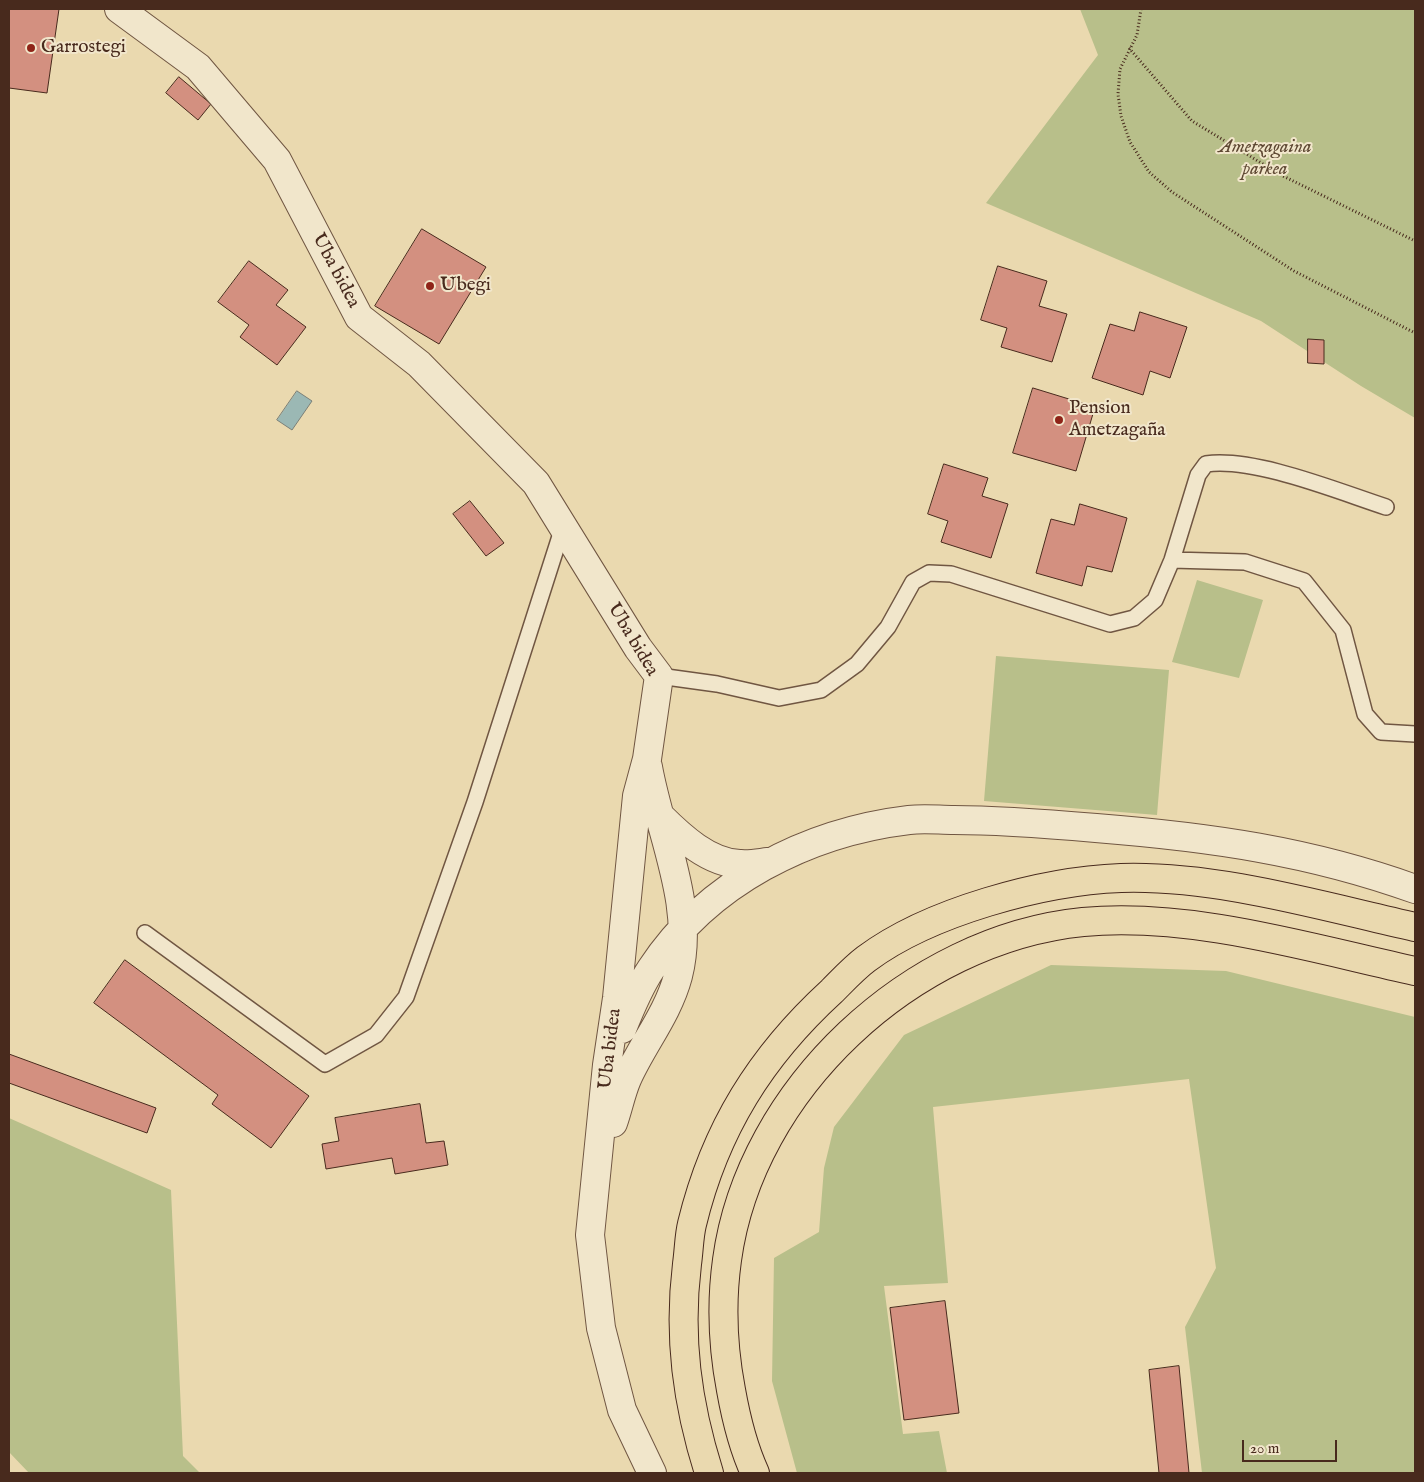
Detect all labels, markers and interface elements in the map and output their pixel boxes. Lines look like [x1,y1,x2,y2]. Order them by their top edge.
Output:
place label: Garrostegi [41,37,126,59]
marker: Garrostegi [25,42,37,54]
park label: Ametzagaina parkea [1219,137,1311,181]
street label: Uba bidea [306,230,364,312]
place label: Ubegi [440,275,491,297]
marker: Ubegi [424,280,436,292]
place label: Pension Ametzagaña [1069,398,1166,442]
marker: Pension Ametzagaña [1053,414,1065,426]
street label: Uba bidea [601,599,663,681]
street label: Uba bidea [595,1007,627,1091]
scale bar [1244,1430,1339,1462]
text: 20 m [1250,1439,1279,1458]

